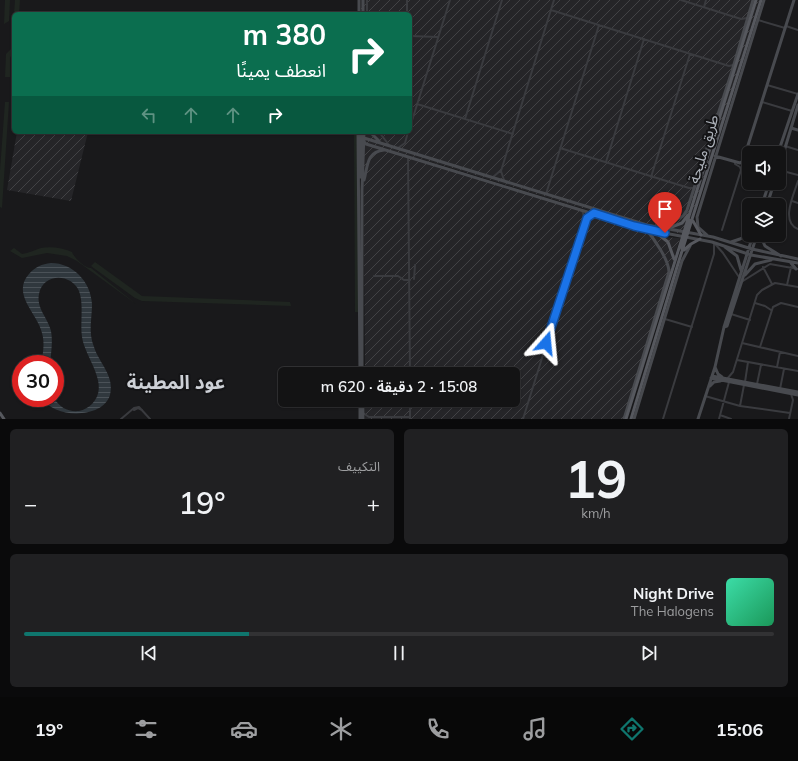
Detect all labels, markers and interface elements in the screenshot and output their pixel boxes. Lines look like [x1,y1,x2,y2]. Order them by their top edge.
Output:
text: 380 m [243,17,326,52]
icon: right [340,28,392,80]
text: انعطف يمينًا [236,59,326,82]
icon: left [138,104,160,126]
icon: ahead [180,104,202,126]
icon: ahead [222,104,244,126]
icon: right [264,104,286,126]
street label: طريق مليحة [684,112,723,186]
map controls [742,146,786,242]
button: sound [742,146,786,190]
pin [648,192,682,233]
icon: arrive [654,198,676,220]
button: layers [742,198,786,242]
position arrow [525,322,567,364]
speed limit sign: 30 [12,355,64,407]
district label: عود المطينة [127,370,225,394]
text: 15:08 · 2 دقيقة · 620 m [321,377,477,396]
text: 19 [565,446,627,511]
text: التكييف [338,458,380,474]
text: 19° [178,484,226,522]
text: − [24,490,37,518]
text: + [367,490,380,518]
text: km/h [581,505,611,521]
text: Night Drive [633,584,714,603]
text: The Halogens [631,603,714,619]
icon: previous [138,642,160,664]
icon: pause [388,642,410,664]
icon: next [638,642,660,664]
icon: filters [132,715,160,743]
icon: car [230,715,258,743]
icon: climate [327,715,355,743]
icon: phone [424,715,452,743]
icon: music [521,715,549,743]
icon: directions [618,715,646,743]
text: 19° [35,718,63,741]
text: 15:06 [716,718,763,741]

